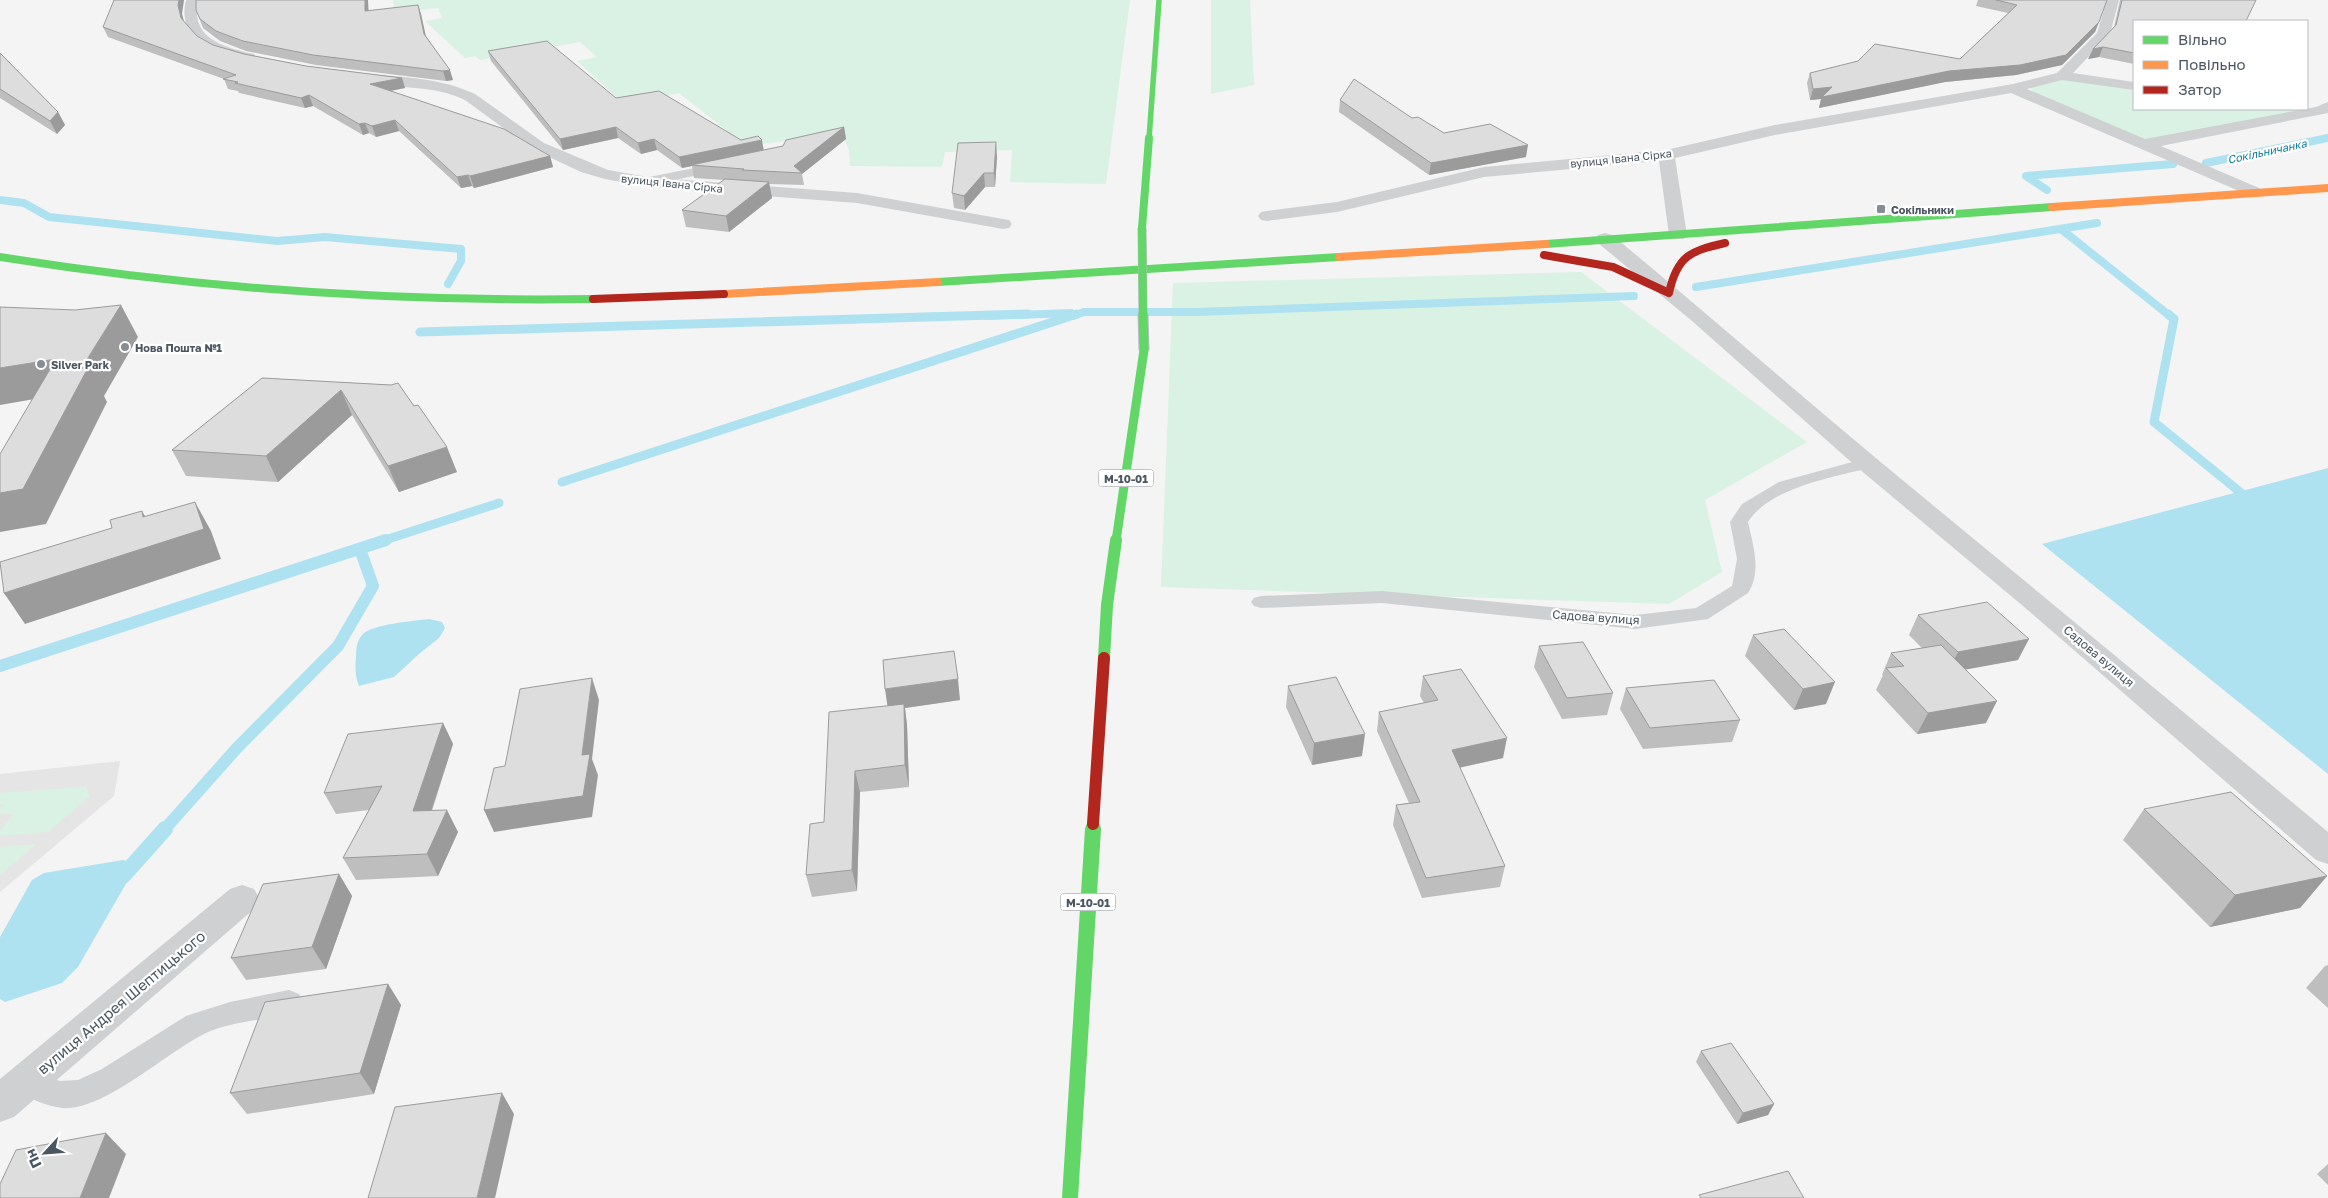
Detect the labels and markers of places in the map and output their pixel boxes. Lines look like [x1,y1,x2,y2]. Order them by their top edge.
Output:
marker: Сокільники [1875,203,1887,215]
place label: Сокільники [1891,203,1954,216]
marker: Нова Пошта №1 [119,341,131,353]
place label: Нова Пошта №1 [135,341,222,354]
marker: Silver Park [35,358,47,370]
place label: Silver Park [51,358,110,371]

